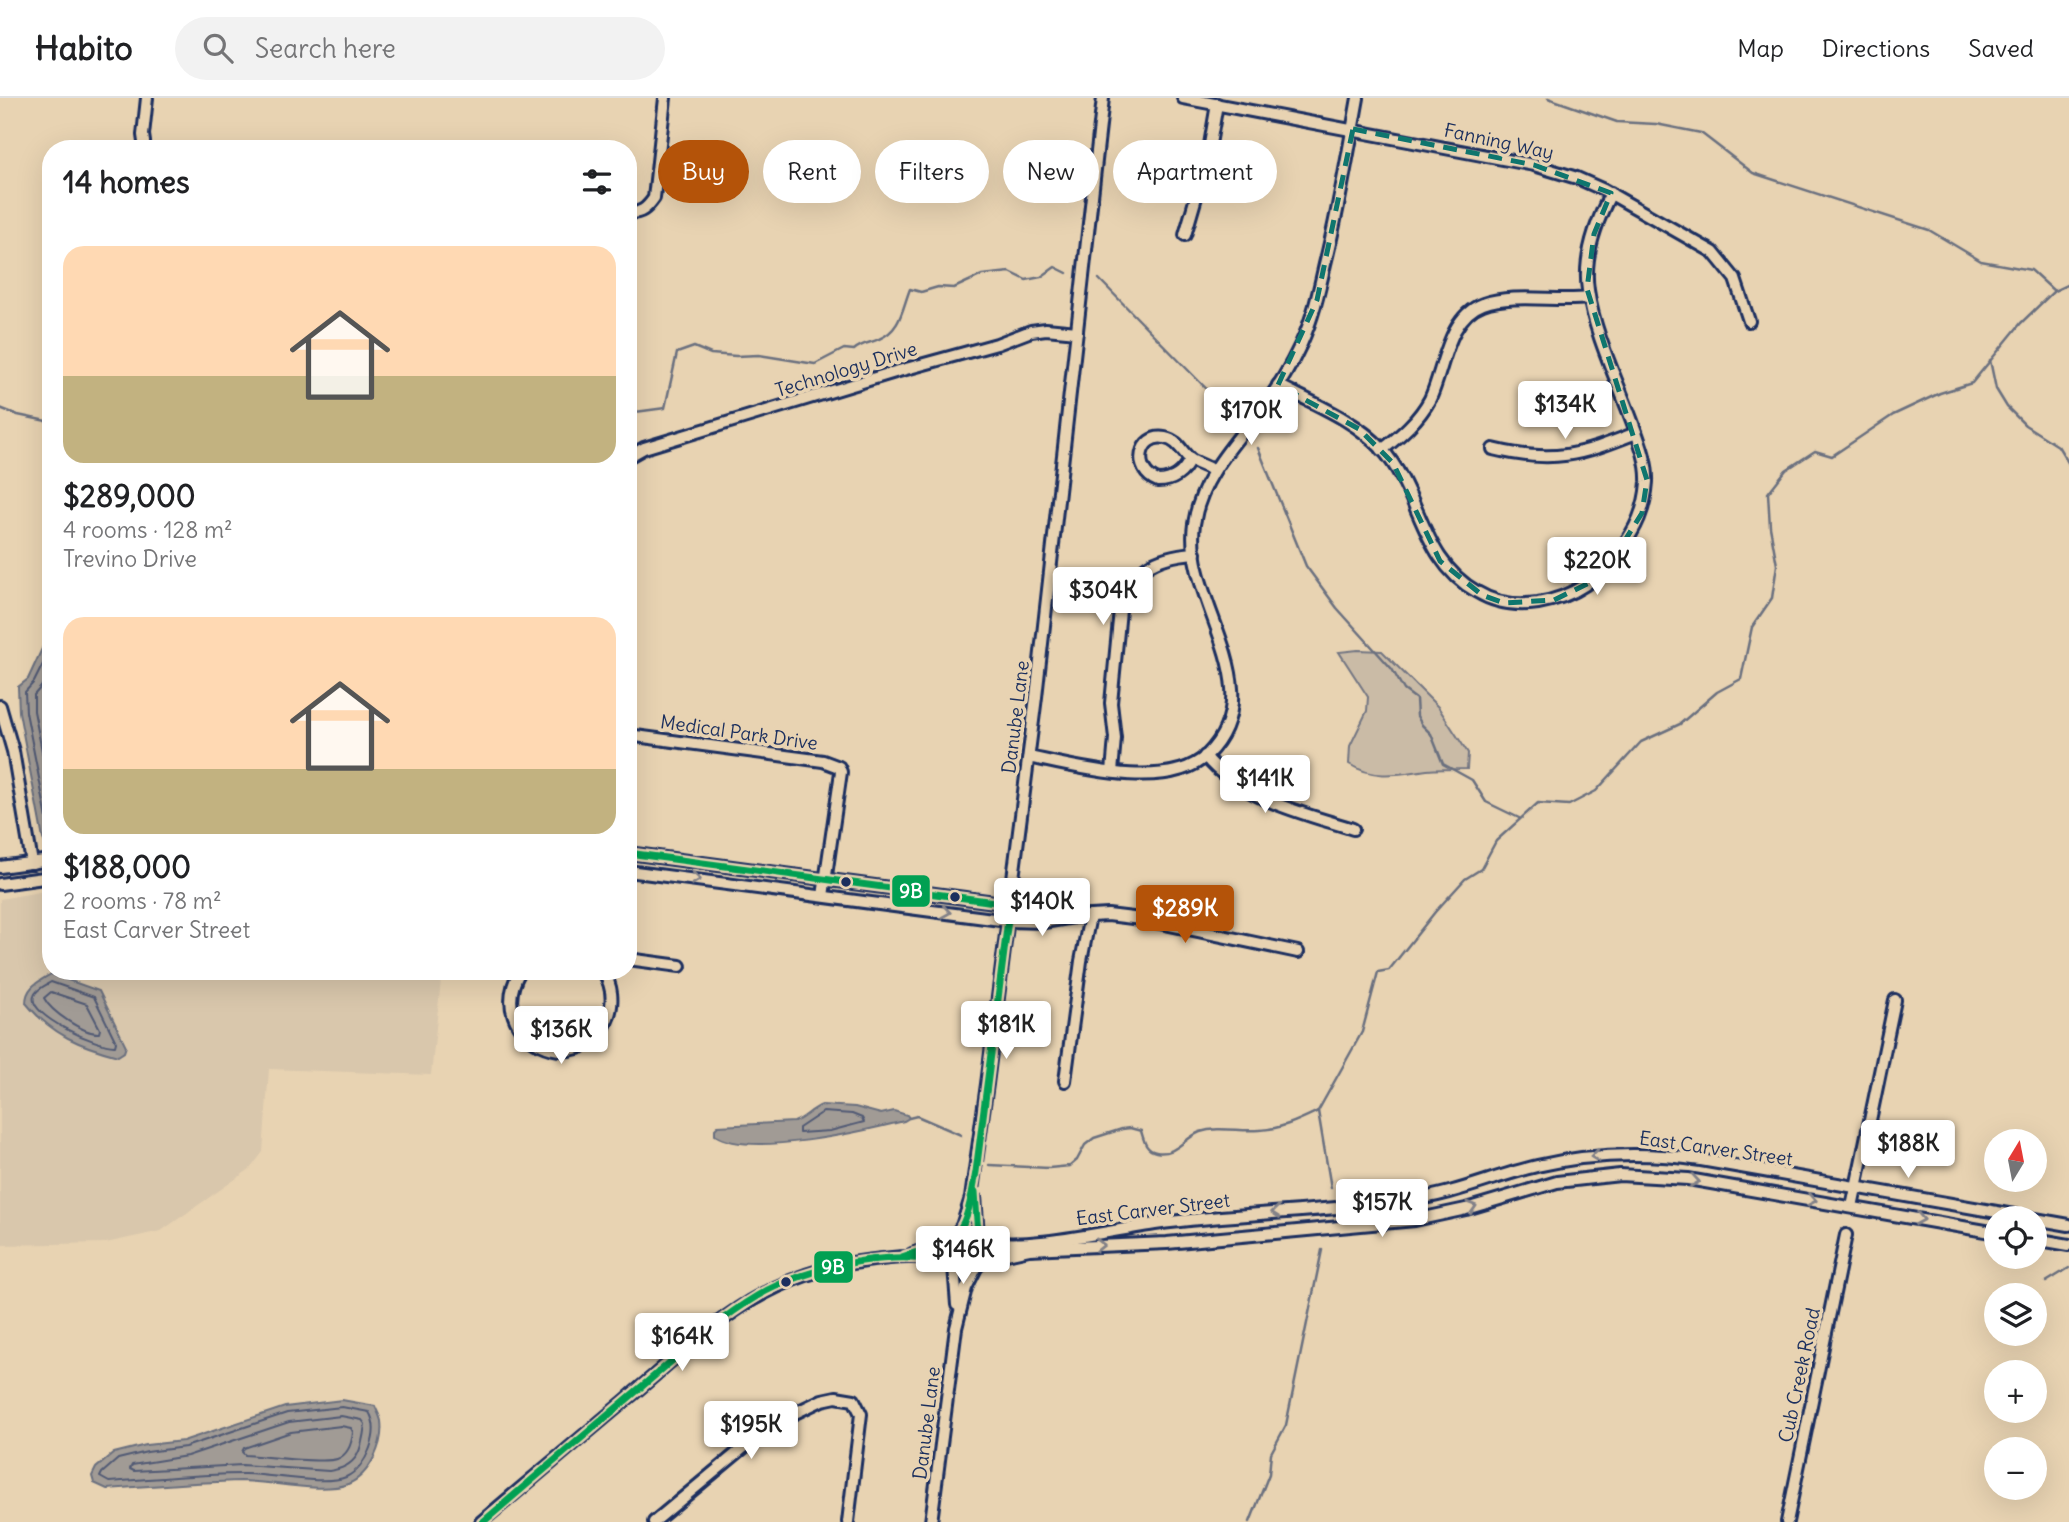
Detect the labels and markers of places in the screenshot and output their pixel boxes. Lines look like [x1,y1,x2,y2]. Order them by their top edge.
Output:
pin: $134K [1516,382,1614,441]
pin: $170K [1202,388,1300,447]
pin: $220K [1548,538,1646,597]
pin: $304K [1054,568,1152,627]
pin: $141K [1216,756,1314,815]
unlabelled marker [839,875,853,889]
pin: $140K [993,878,1091,938]
pin: $289K [1136,886,1234,945]
unlabelled marker [948,890,962,904]
pin: $181K [957,1002,1055,1061]
pin: $136K [512,1006,610,1066]
pin: $188K [1859,1121,1957,1180]
pin: $157K [1333,1180,1431,1239]
pin: $146K [914,1226,1012,1286]
unlabelled marker [779,1275,793,1289]
pin: $164K [633,1314,731,1373]
pin: $195K [702,1402,800,1461]

